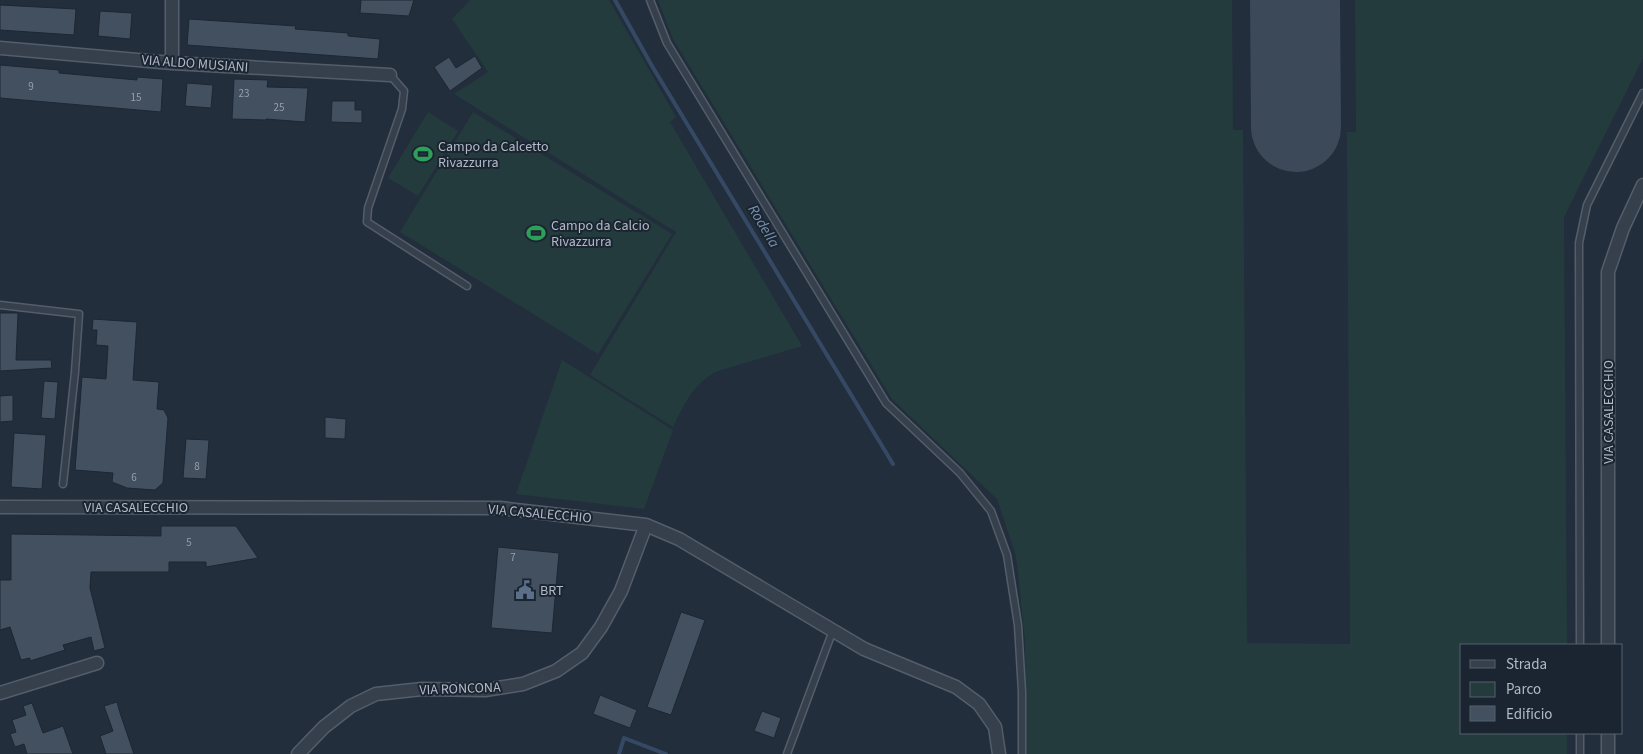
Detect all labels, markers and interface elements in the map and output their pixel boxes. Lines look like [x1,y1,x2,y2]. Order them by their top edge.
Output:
street label: VIA ALDO MUSIANI [141,50,249,78]
house number: 9 [28,79,34,94]
house number: 23 [239,86,249,101]
house number: 15 [131,90,141,105]
house number: 25 [274,100,284,115]
place label: Campo da Calcetto Rivazzurra [438,137,549,173]
sports icon: Campo da Calcetto Rivazzurra [412,143,434,165]
water label: Rodella [743,201,785,252]
place label: Campo da Calcio Rivazzurra [551,216,649,252]
sports icon: Campo da Calcio Rivazzurra [525,222,547,244]
street label: VIA CASALECCHIO [1599,360,1619,464]
house number: 8 [194,459,200,474]
house number: 6 [131,470,137,485]
street label: VIA CASALECCHIO [84,498,188,518]
street label: VIA CASALECCHIO [487,500,593,528]
house number: 5 [186,535,192,550]
house number: 7 [510,550,516,565]
public building icon: BRT [514,579,536,601]
place label: BRT [540,581,564,601]
legend [1460,644,1623,734]
text: Strada [1506,654,1547,675]
street label: VIA RONCONA [419,678,501,700]
text: Parco [1506,679,1541,700]
text: Edificio [1506,704,1553,725]

